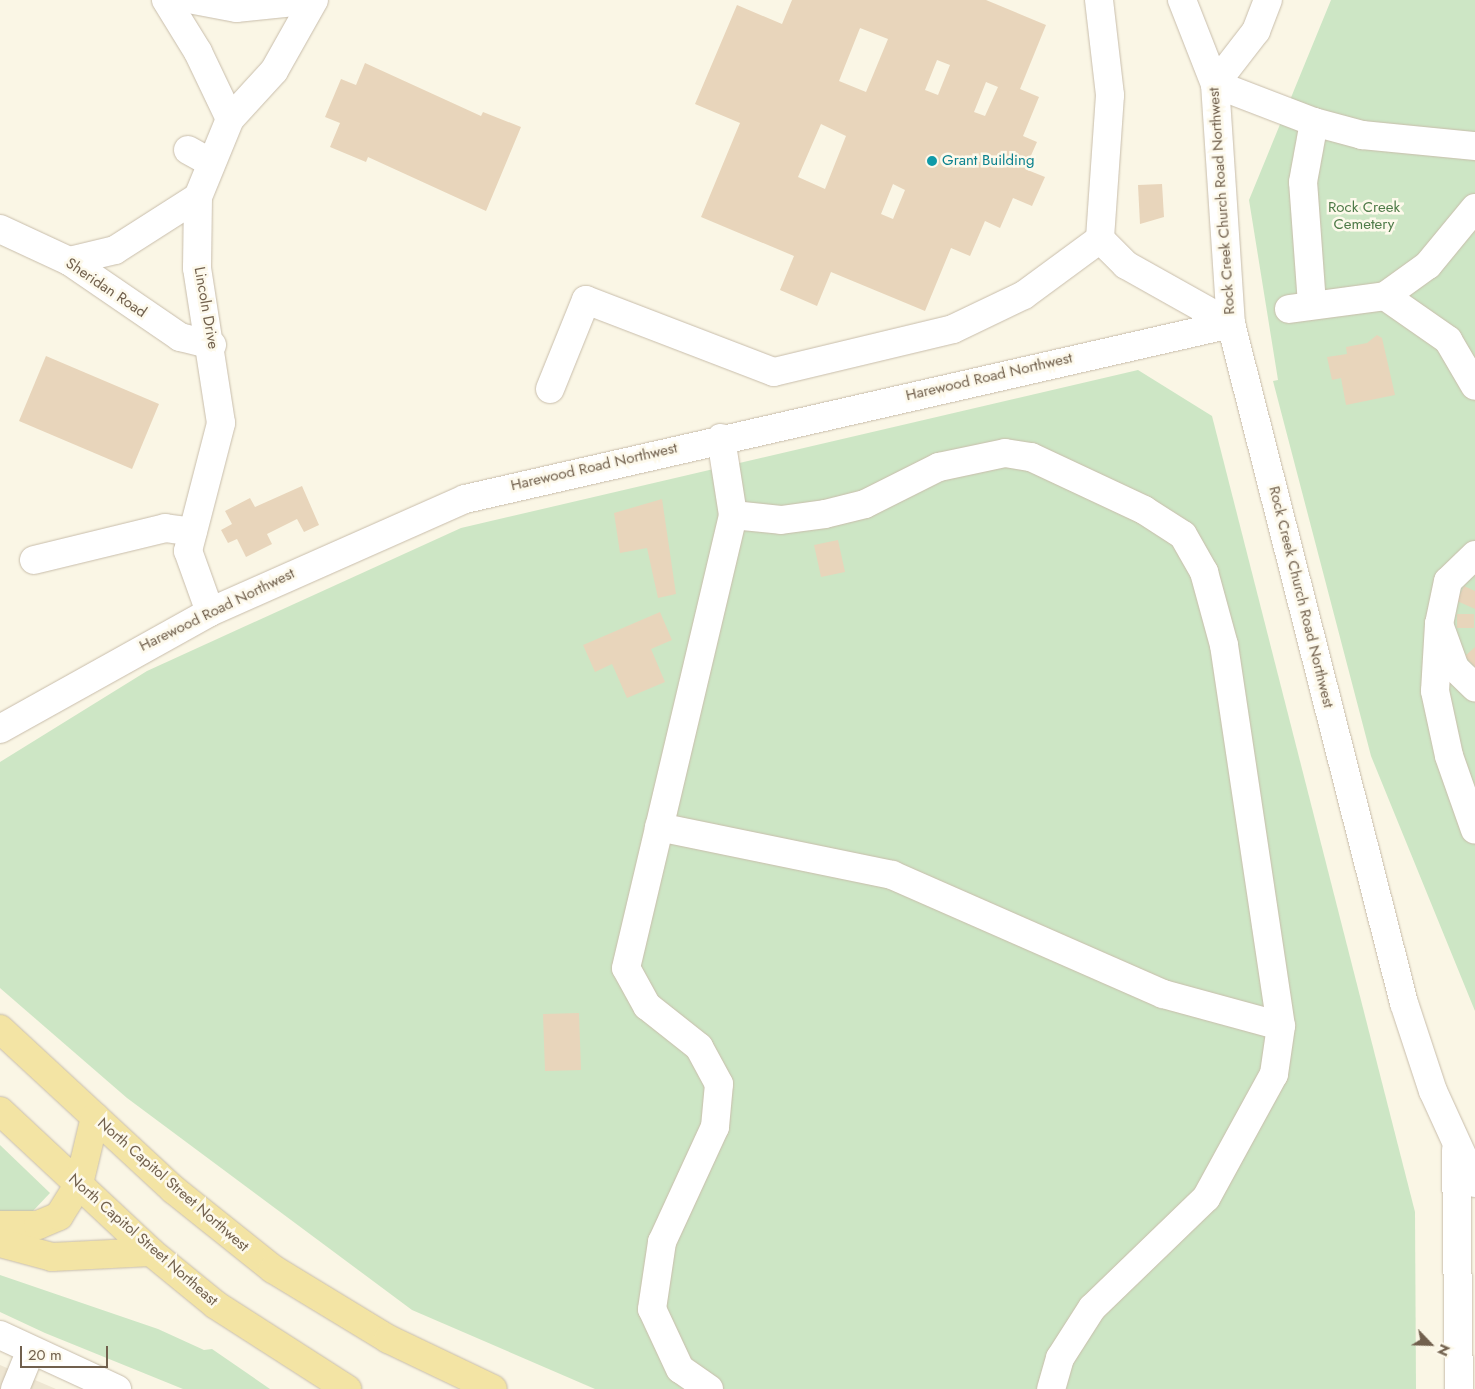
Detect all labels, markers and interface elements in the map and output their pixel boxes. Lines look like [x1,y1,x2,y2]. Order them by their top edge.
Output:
street label: Rock Creek Church Road Northwest [1205,87,1239,315]
place label: Grant Building [942,152,1034,170]
marker: Grant Building [926,155,938,167]
park label: Rock Creek Cemetery [1328,198,1400,233]
street label: Sheridan Road [62,254,150,322]
street label: Lincoln Drive [190,266,222,350]
street label: Harewood Road Northwest [904,349,1074,405]
street label: Harewood Road Northwest [509,439,679,495]
street label: Rock Creek Church Road Northwest [1265,484,1337,710]
street label: Harewood Road Northwest [137,565,297,655]
street label: North Capitol Street Northwest [94,1114,252,1256]
street label: North Capitol Street Northeast [65,1170,221,1310]
north arrow [1405,1319,1455,1369]
scale bar [22,1336,110,1368]
text: N [1432,1341,1455,1359]
text: 20 m [28,1344,62,1366]

